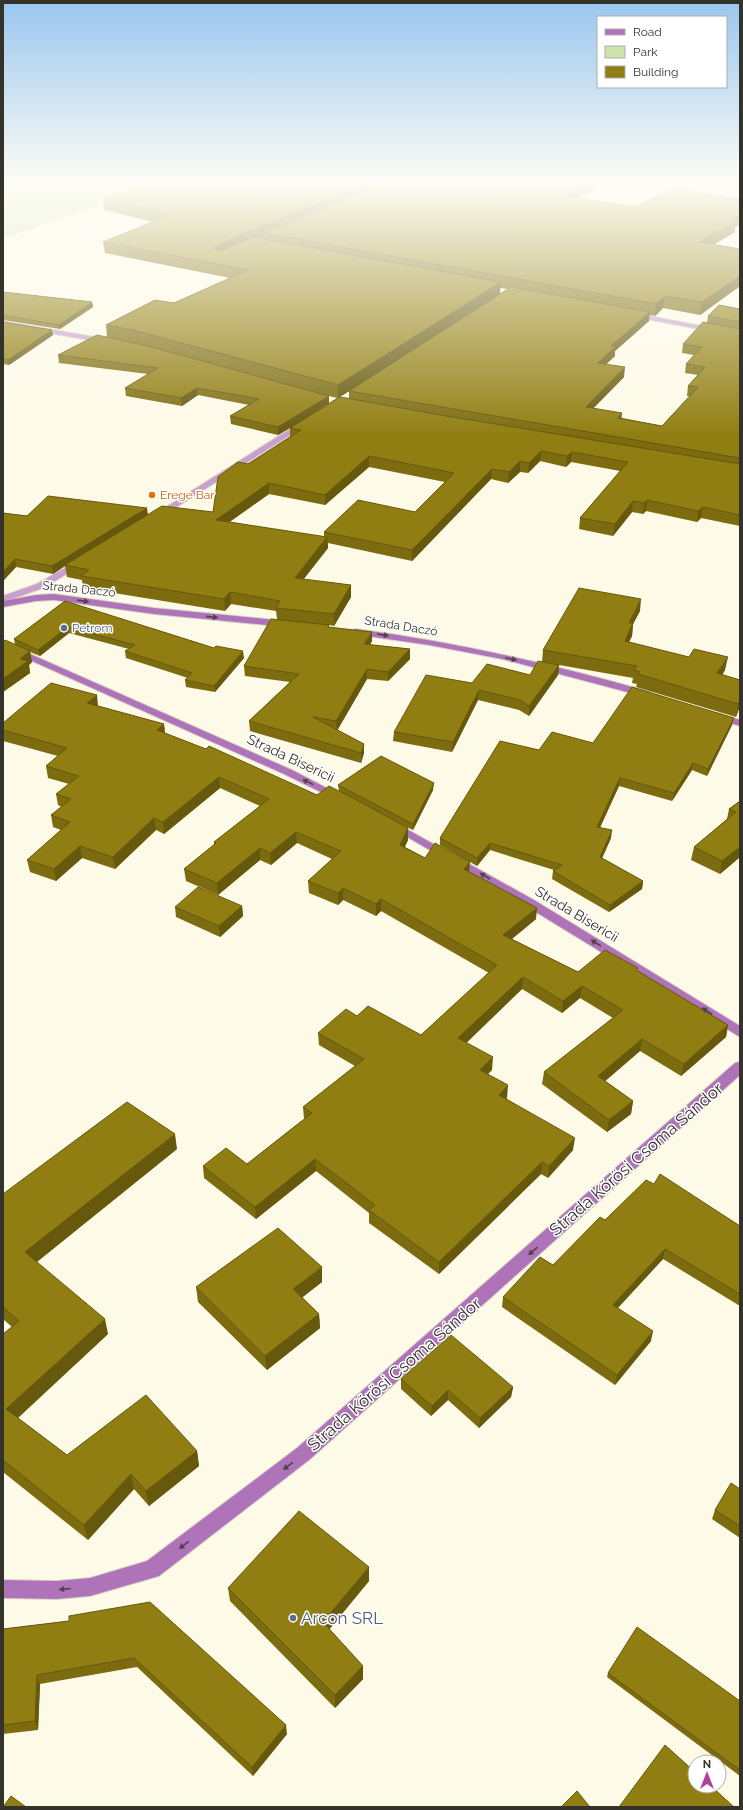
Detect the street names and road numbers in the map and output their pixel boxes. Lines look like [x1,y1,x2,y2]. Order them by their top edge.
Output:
street label: Strada Daczó [42,578,116,600]
street label: Strada Daczó [364,613,438,639]
street label: Strada Bisericii [245,731,337,785]
street label: Strada Bisericii [532,883,622,945]
street label: Strada Kőrösi Csoma Sándor [545,1078,727,1240]
street label: Strada Kőrösi Csoma Sándor [303,1293,485,1455]

